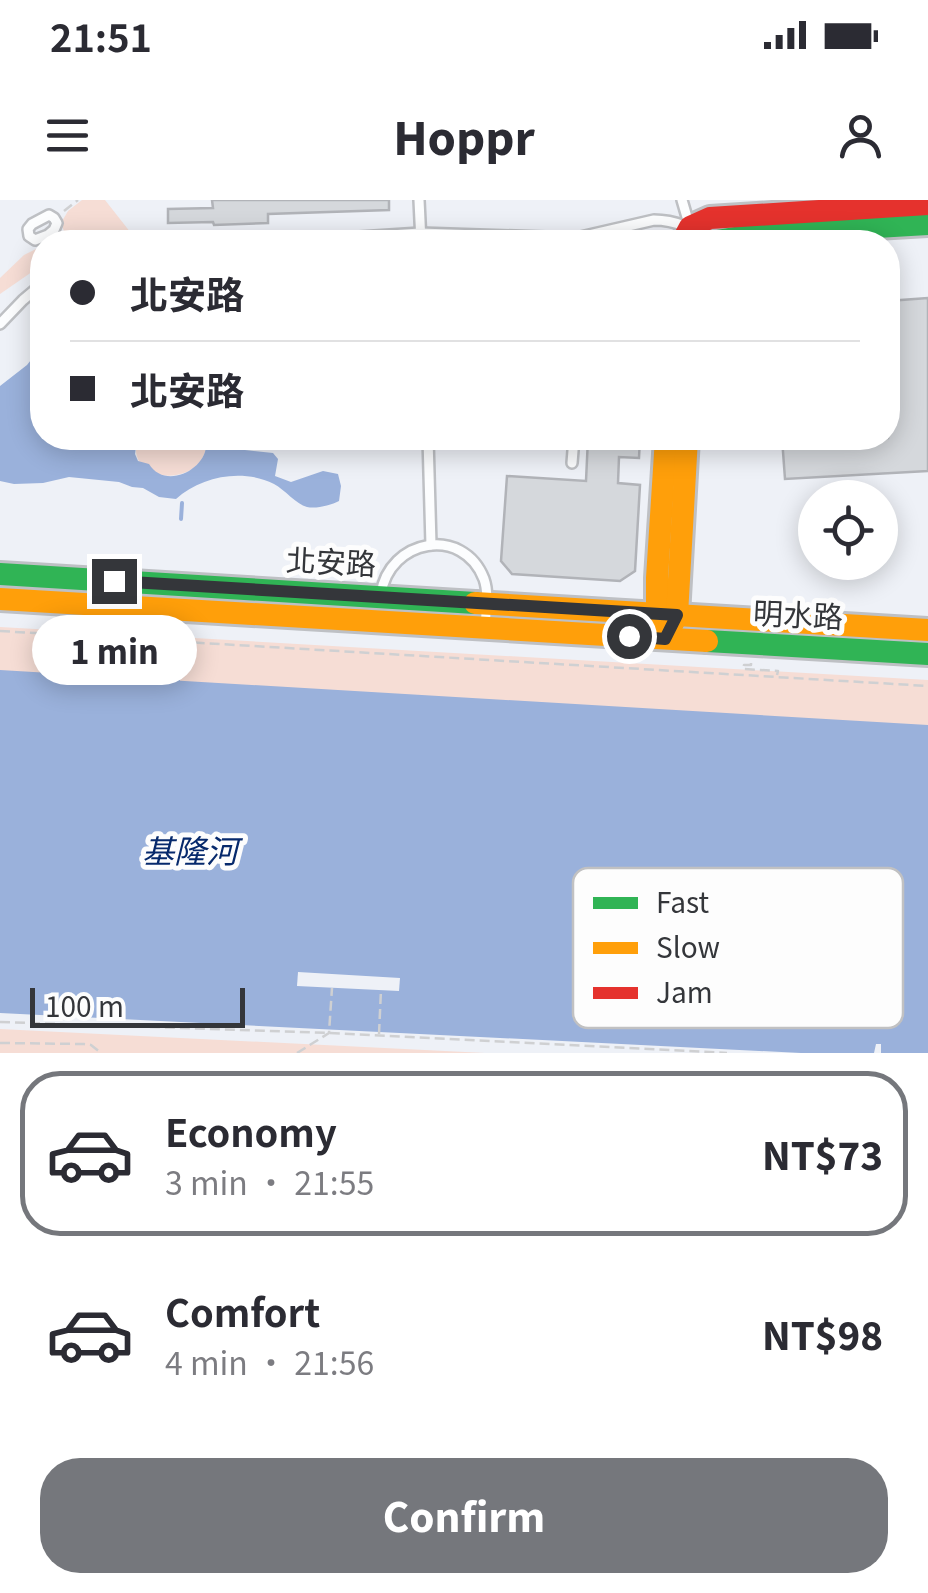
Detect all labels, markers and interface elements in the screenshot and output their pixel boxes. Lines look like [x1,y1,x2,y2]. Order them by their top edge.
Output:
text: 21:51 [50,8,152,63]
text: Hoppr [393,103,535,168]
icon: menu [40,108,95,163]
icon: person [833,108,888,163]
text: 北安路 [130,265,244,320]
text: 北安路 [130,361,244,416]
map controls [798,480,898,580]
button: locate [798,480,898,580]
street label: 北安路 [285,536,377,584]
route end [92,559,137,604]
street label: 明水路 [752,589,844,637]
route start [607,614,652,659]
callout: 1 min [32,616,196,686]
text: 1 min [70,627,159,673]
water label: 基隆河 [142,826,244,872]
legend [573,868,903,1028]
text: Fast [656,881,710,921]
text: Slow [656,926,720,966]
text: Jam [656,971,713,1011]
scale bar [30,983,245,1028]
text: 100 m [45,985,124,1025]
text: Economy [165,1103,337,1158]
icon: car [45,1109,135,1199]
text: NT$73 [762,1126,883,1181]
text: 3 min · 21:55 [165,1158,374,1204]
text: Comfort [165,1283,320,1338]
icon: car [45,1289,135,1379]
text: NT$98 [762,1306,883,1361]
text: 4 min · 21:56 [165,1338,374,1384]
button: Confirm [40,1458,888,1573]

